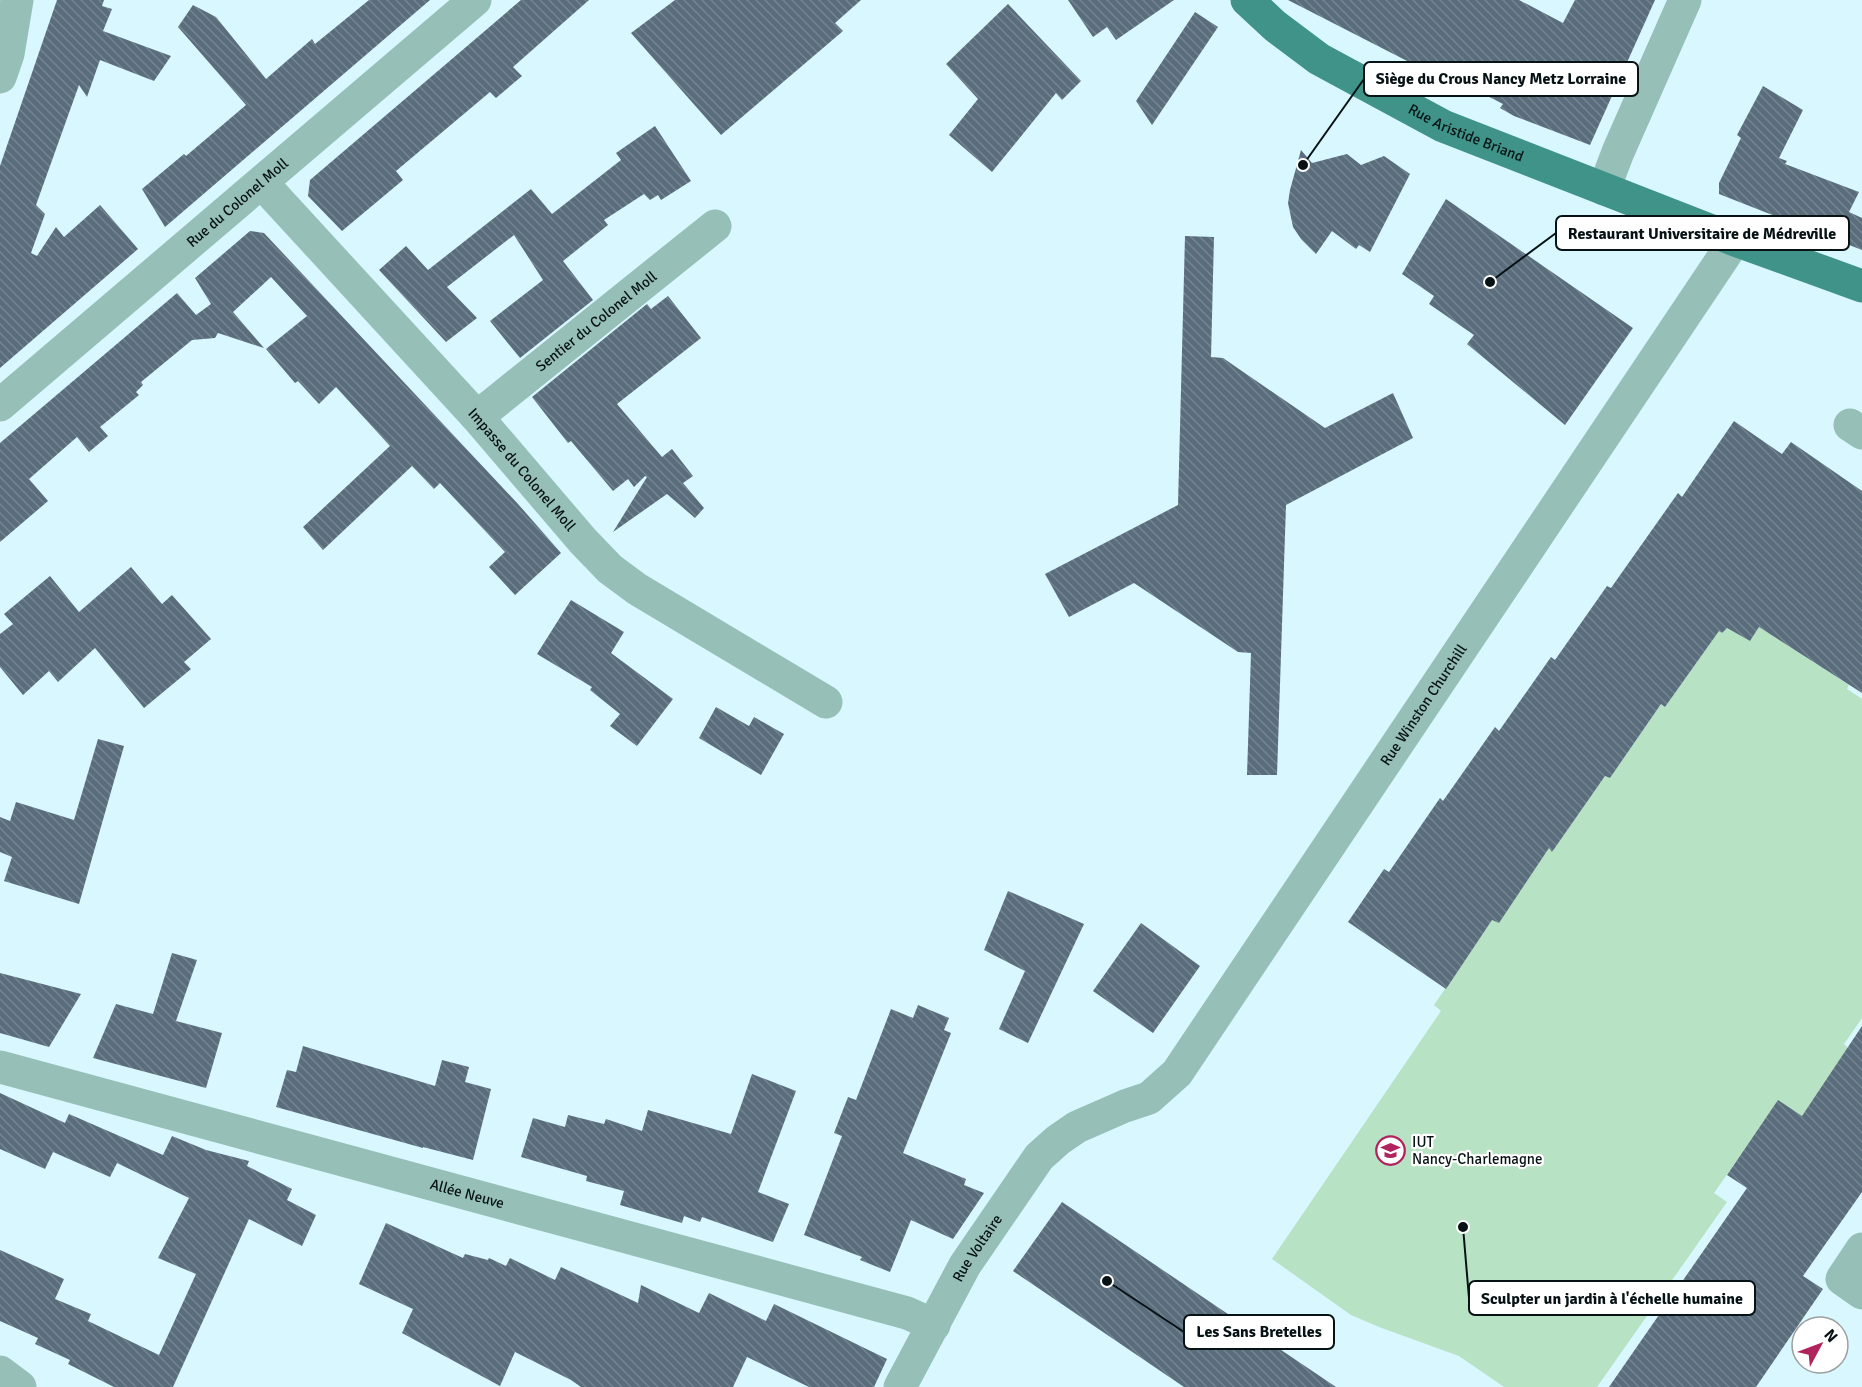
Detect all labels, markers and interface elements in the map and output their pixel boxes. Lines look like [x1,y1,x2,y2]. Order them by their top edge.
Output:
callout: Siège du Crous Nancy Metz Lorraine [1364,62,1638,96]
text: Siège du Crous Nancy Metz Lorraine [1376,69,1626,89]
street label: Rue Aristide Briand [1405,100,1526,166]
street label: Rue du Colonel Moll [183,154,292,251]
callout: Restaurant Universitaire de Médreville [1556,216,1849,250]
text: Restaurant Universitaire de Médreville [1568,224,1836,244]
street label: Sentier du Colonel Moll [532,267,661,375]
street label: Impasse du Colonel Moll [464,404,580,535]
street label: Rue Winston Churchill [1377,641,1471,769]
place label: IUT Nancy-Charlemagne [1412,1133,1543,1168]
school or university icon: IUT Nancy-Charlemagne [1375,1135,1407,1167]
street label: Allée Neuve [428,1175,506,1212]
street label: Rue Voltaire [949,1211,1006,1285]
callout: Sculpter un jardin à l'échelle humaine [1469,1281,1755,1315]
text: Sculpter un jardin à l'échelle humaine [1481,1289,1743,1309]
callout: Les Sans Bretelles [1184,1315,1334,1349]
north arrow [1790,1315,1850,1375]
text: Les Sans Bretelles [1196,1322,1322,1342]
text: N [1819,1325,1842,1347]

